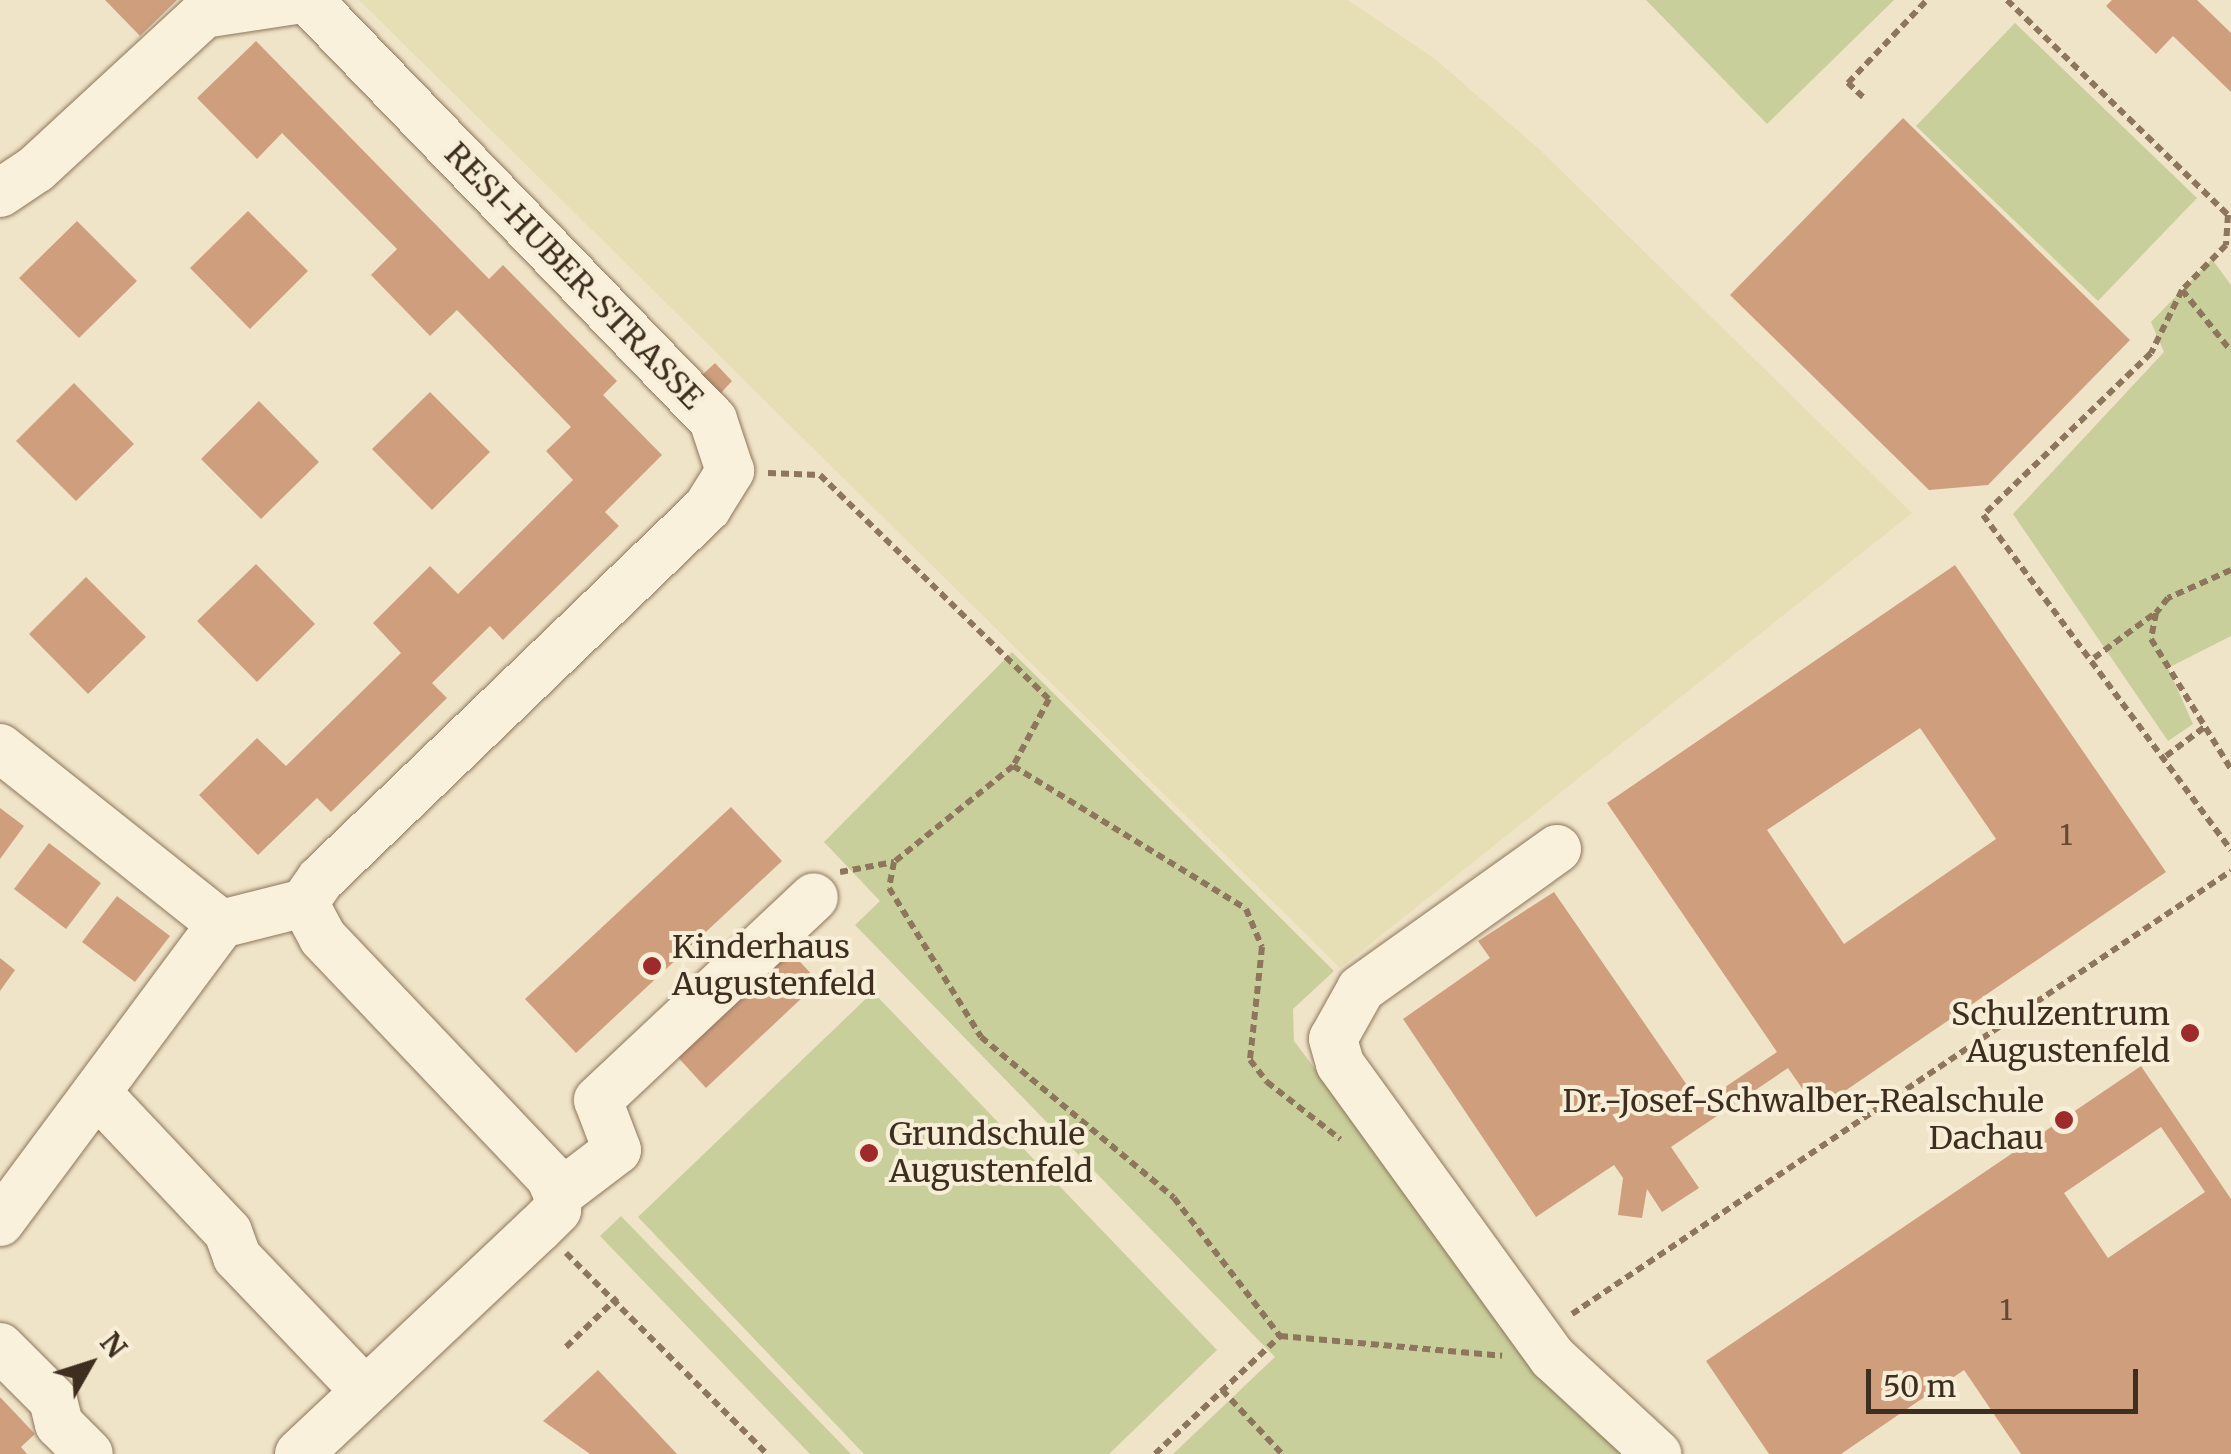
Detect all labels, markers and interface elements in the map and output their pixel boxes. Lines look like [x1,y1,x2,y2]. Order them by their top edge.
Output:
street label: RESI-HUBER-STRASSE [437,135,711,417]
house number: 1 [2060,818,2072,852]
place label: Kinderhaus Augustenfeld [672,929,876,1004]
marker: Kinderhaus Augustenfeld [641,955,663,977]
place label: Schulzentrum Augustenfeld [1951,996,2170,1071]
marker: Schulzentrum Augustenfeld [2179,1022,2201,1044]
place label: Dr.-Josef-Schwalber-Realschule Dachau [1562,1083,2044,1158]
marker: Dr.-Josef-Schwalber-Realschule Dachau [2053,1109,2075,1131]
place label: Grundschule Augustenfeld [889,1116,1093,1191]
marker: Grundschule Augustenfeld [858,1142,880,1164]
house number: 1 [2000,1293,2012,1327]
north arrow [40,1314,140,1414]
text: N [92,1325,134,1365]
scale bar [1871,1349,2144,1411]
text: 50 m [1883,1367,1956,1405]

